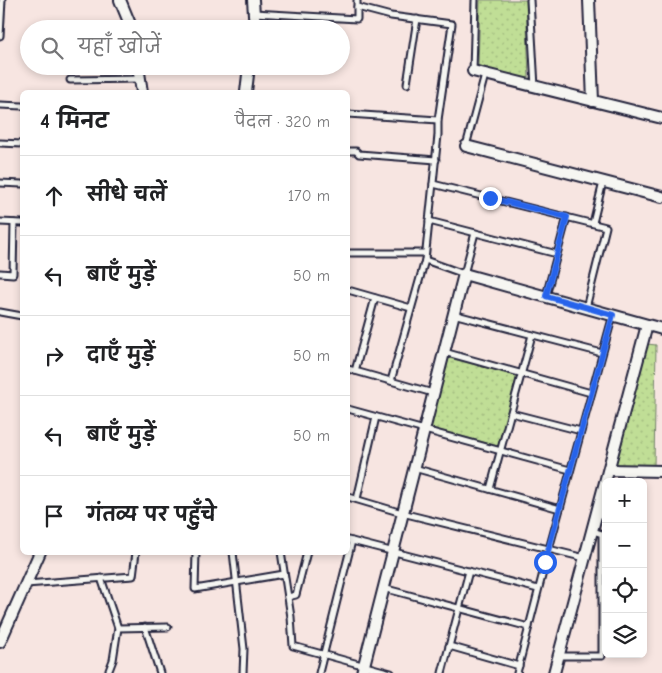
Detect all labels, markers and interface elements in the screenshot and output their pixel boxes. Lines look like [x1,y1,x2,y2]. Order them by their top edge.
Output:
search box [20,20,350,75]
icon: search [38,34,66,62]
text: यहाँ खोजें [78,36,161,58]
text: 4 मिनट [40,109,108,133]
text: पैदल · 320 m [235,113,330,131]
icon: ahead [40,182,68,210]
text: सीधे चलें [87,184,167,206]
text: 170 m [288,187,330,205]
route end [479,187,502,210]
icon: left [40,262,68,290]
text: बाएँ मुड़ें [87,264,156,286]
text: 50 m [293,267,330,285]
icon: right [40,342,68,370]
text: दाएँ मुड़ें [87,344,155,366]
text: 50 m [293,347,330,365]
icon: left [40,422,68,450]
text: बाएँ मुड़ें [87,424,156,446]
text: 50 m [293,427,330,445]
map controls [602,478,647,658]
button: + [602,478,647,523]
icon: arrive [40,502,68,530]
text: गंतव्य पर पहुँचे [87,504,216,526]
button: − [602,523,647,568]
route start [534,551,557,574]
button: locate [602,568,647,613]
button: layers [602,613,647,658]

